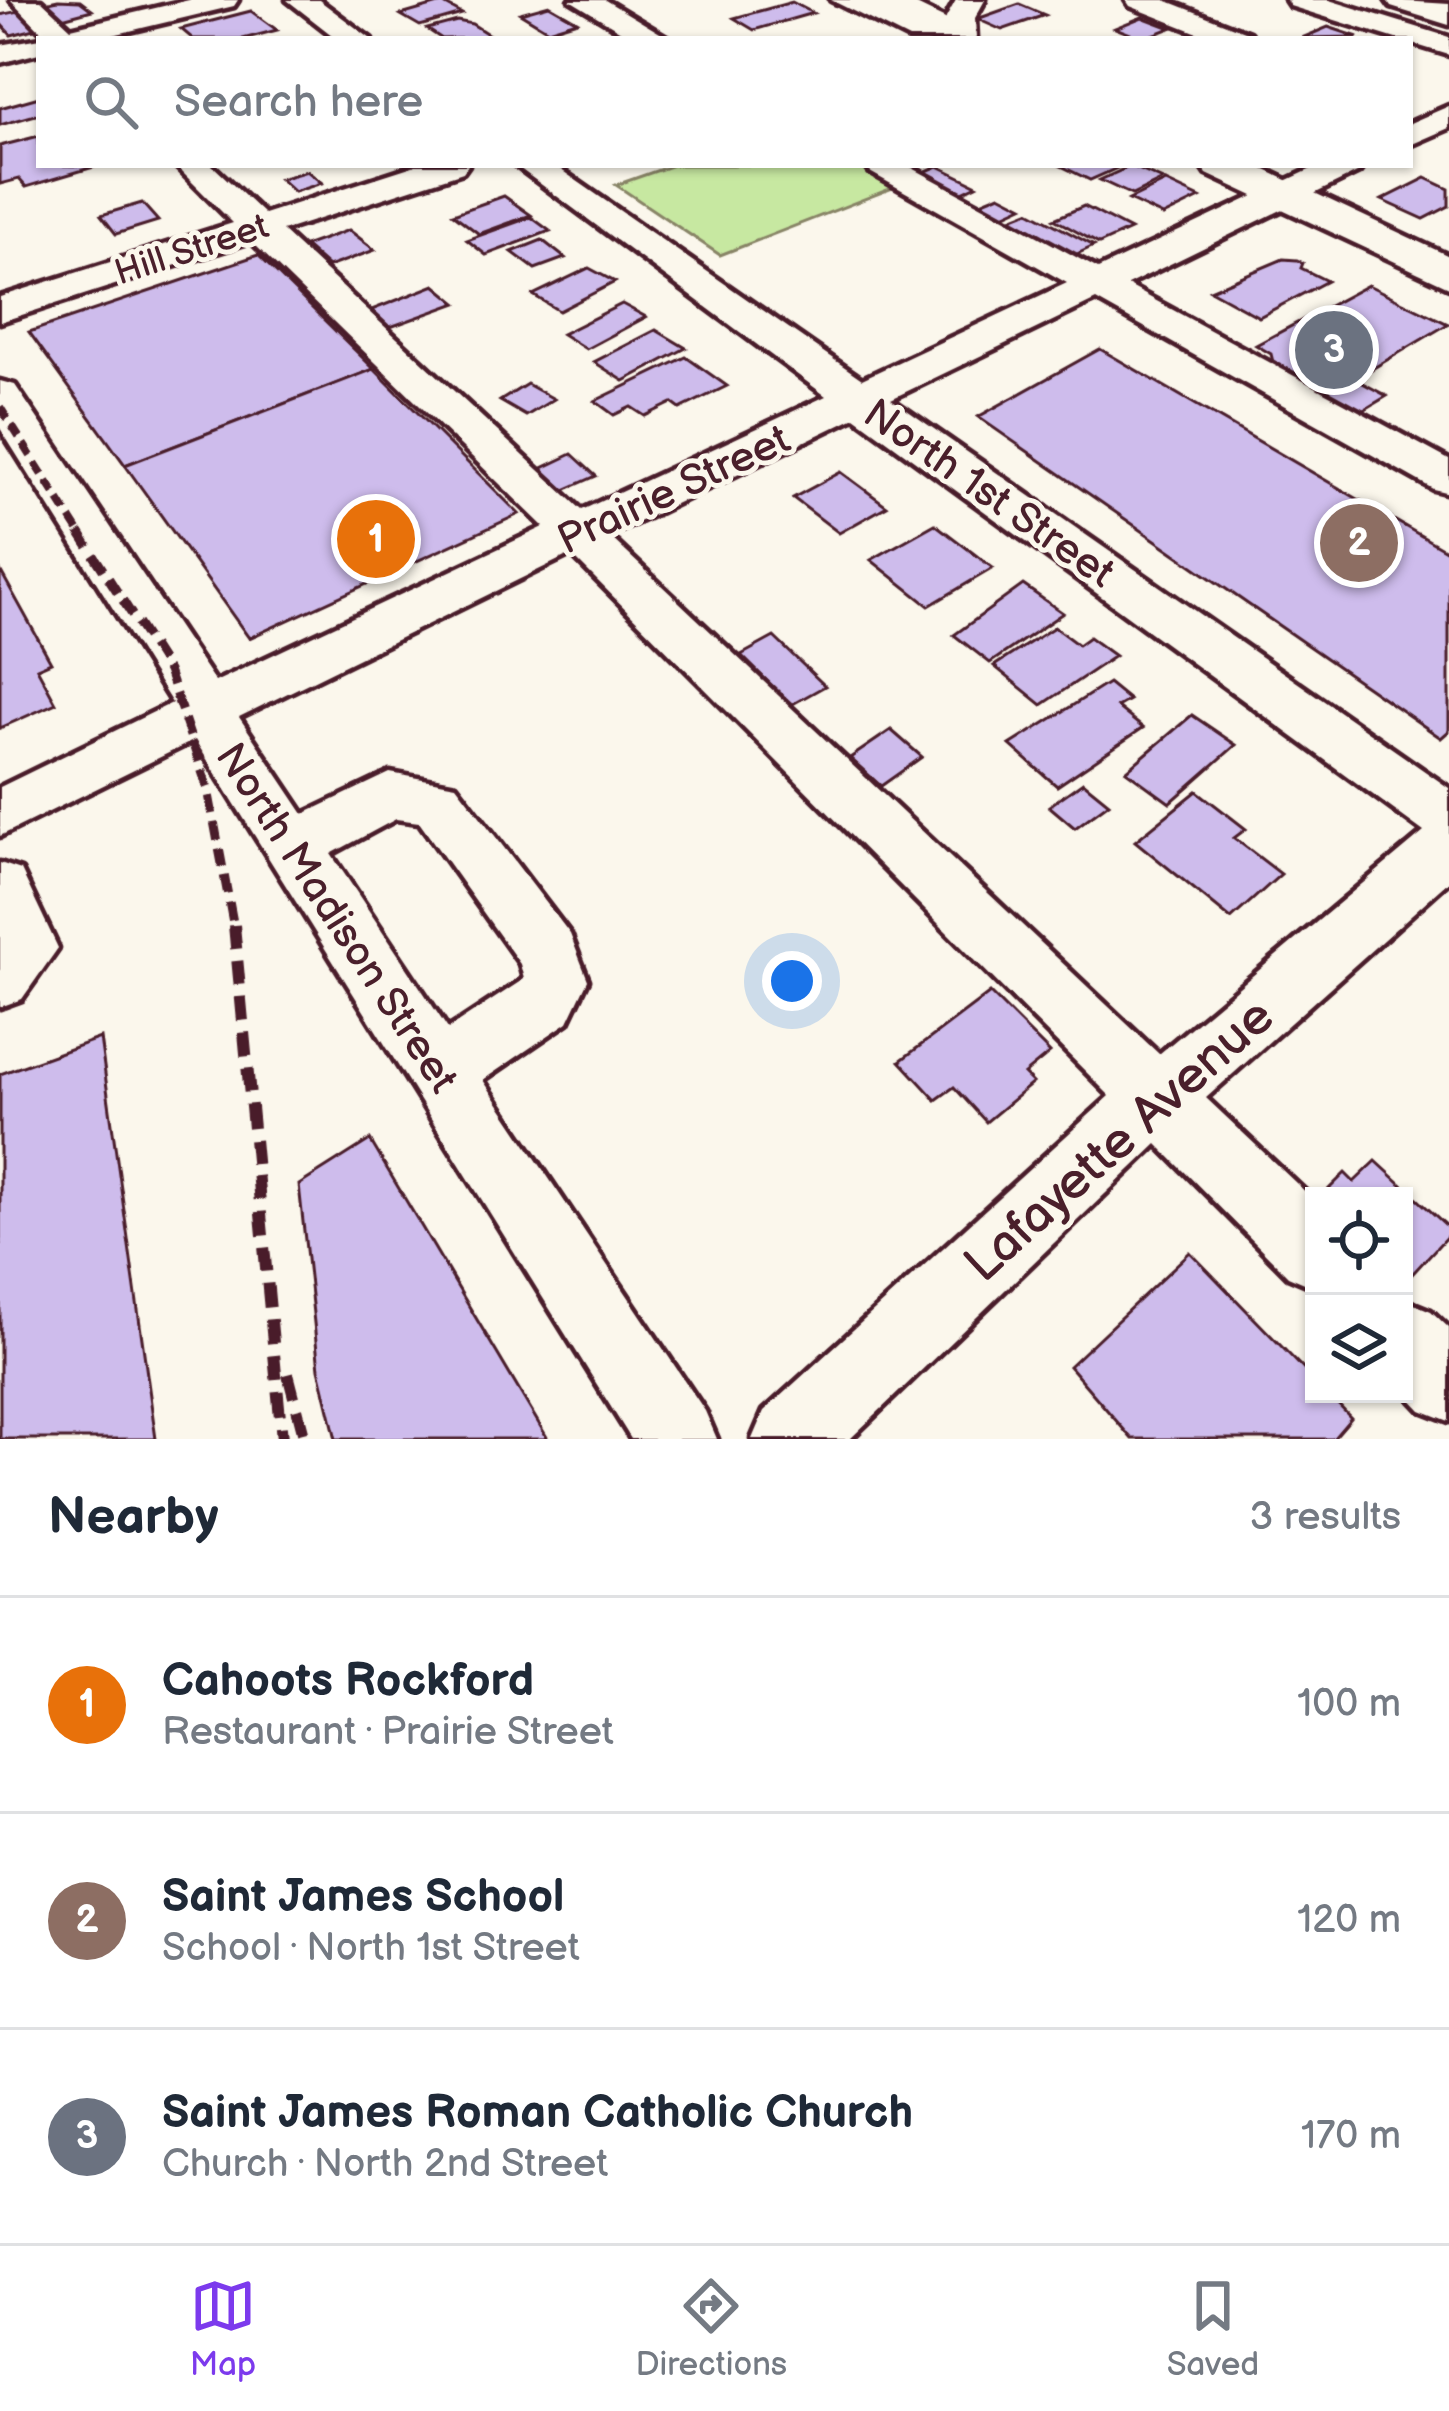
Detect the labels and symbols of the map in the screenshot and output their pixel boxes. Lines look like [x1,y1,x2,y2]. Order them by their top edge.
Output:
street label: Hill Street [110,205,274,295]
pin: 3 [1295,305,1373,395]
street label: North 1st Street [853,389,1124,599]
street label: Prairie Street [550,414,798,566]
pin: 1 [337,494,415,584]
pin: 2 [1320,498,1398,588]
street label: North Madison Street [204,734,468,1103]
your location [762,951,822,1011]
street label: Lafayette Avenue [953,986,1287,1296]

